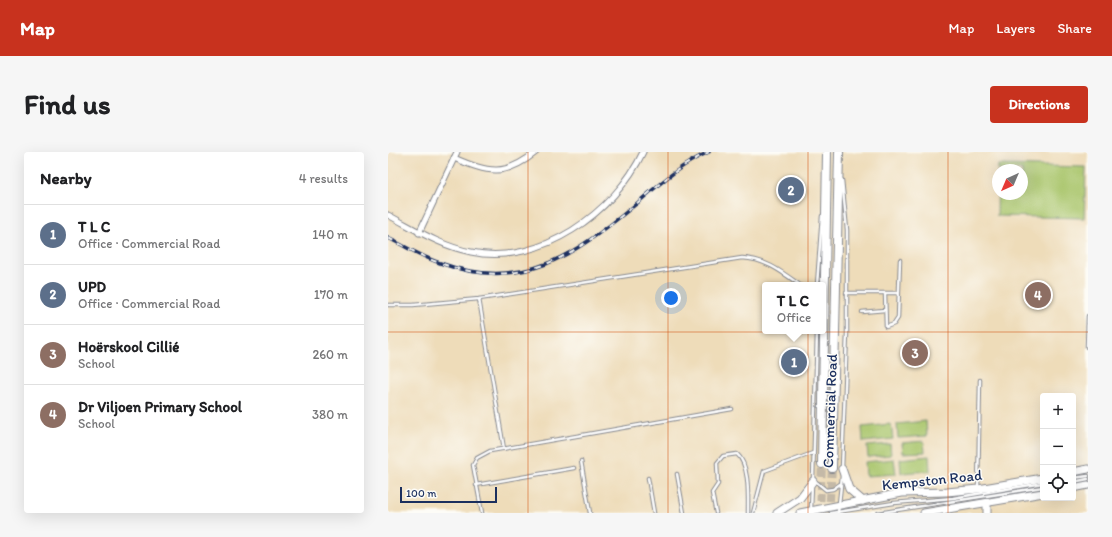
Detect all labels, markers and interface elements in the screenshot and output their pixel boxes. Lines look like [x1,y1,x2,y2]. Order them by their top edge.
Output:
text: Map [20,17,55,40]
text: Map [949,20,974,37]
text: Layers [996,20,1035,37]
text: Share [1057,20,1092,37]
button: Directions [990,86,1088,123]
text: Find us [24,87,111,121]
north arrow [992,164,1028,200]
text: Nearby [40,168,92,188]
text: 4 results [299,171,348,186]
pin: 2 [778,175,804,205]
text: T L C [78,218,110,236]
text: 1 [50,227,56,242]
text: 140 m [312,227,348,242]
text: Office · Commercial Road [78,236,220,251]
text: UPD [78,278,106,296]
pin: 4 [1025,280,1051,310]
popup [762,282,826,334]
text: 2 [50,287,56,302]
text: 170 m [314,287,348,302]
your location [661,288,681,308]
text: T L C [777,292,809,310]
text: Office · Commercial Road [78,296,220,311]
text: Office [777,310,811,325]
text: Hoërskool Cillié [78,338,179,356]
pin: 3 [902,338,928,368]
text: 3 [49,347,57,362]
text: 260 m [312,347,348,362]
pin: 1 [781,347,807,377]
street label: Commercial Road [819,354,841,468]
text: School [78,356,115,371]
map controls [1040,393,1076,501]
button: + [1040,393,1076,429]
text: Dr Viljoen Primary School [78,398,242,416]
text: 4 [49,407,57,422]
text: 380 m [312,407,348,422]
text: School [78,416,115,431]
button: − [1040,429,1076,465]
button: locate [1040,465,1076,501]
street label: Kempston Road [881,466,983,494]
scale bar [400,485,497,504]
text: 100 m [406,487,436,500]

